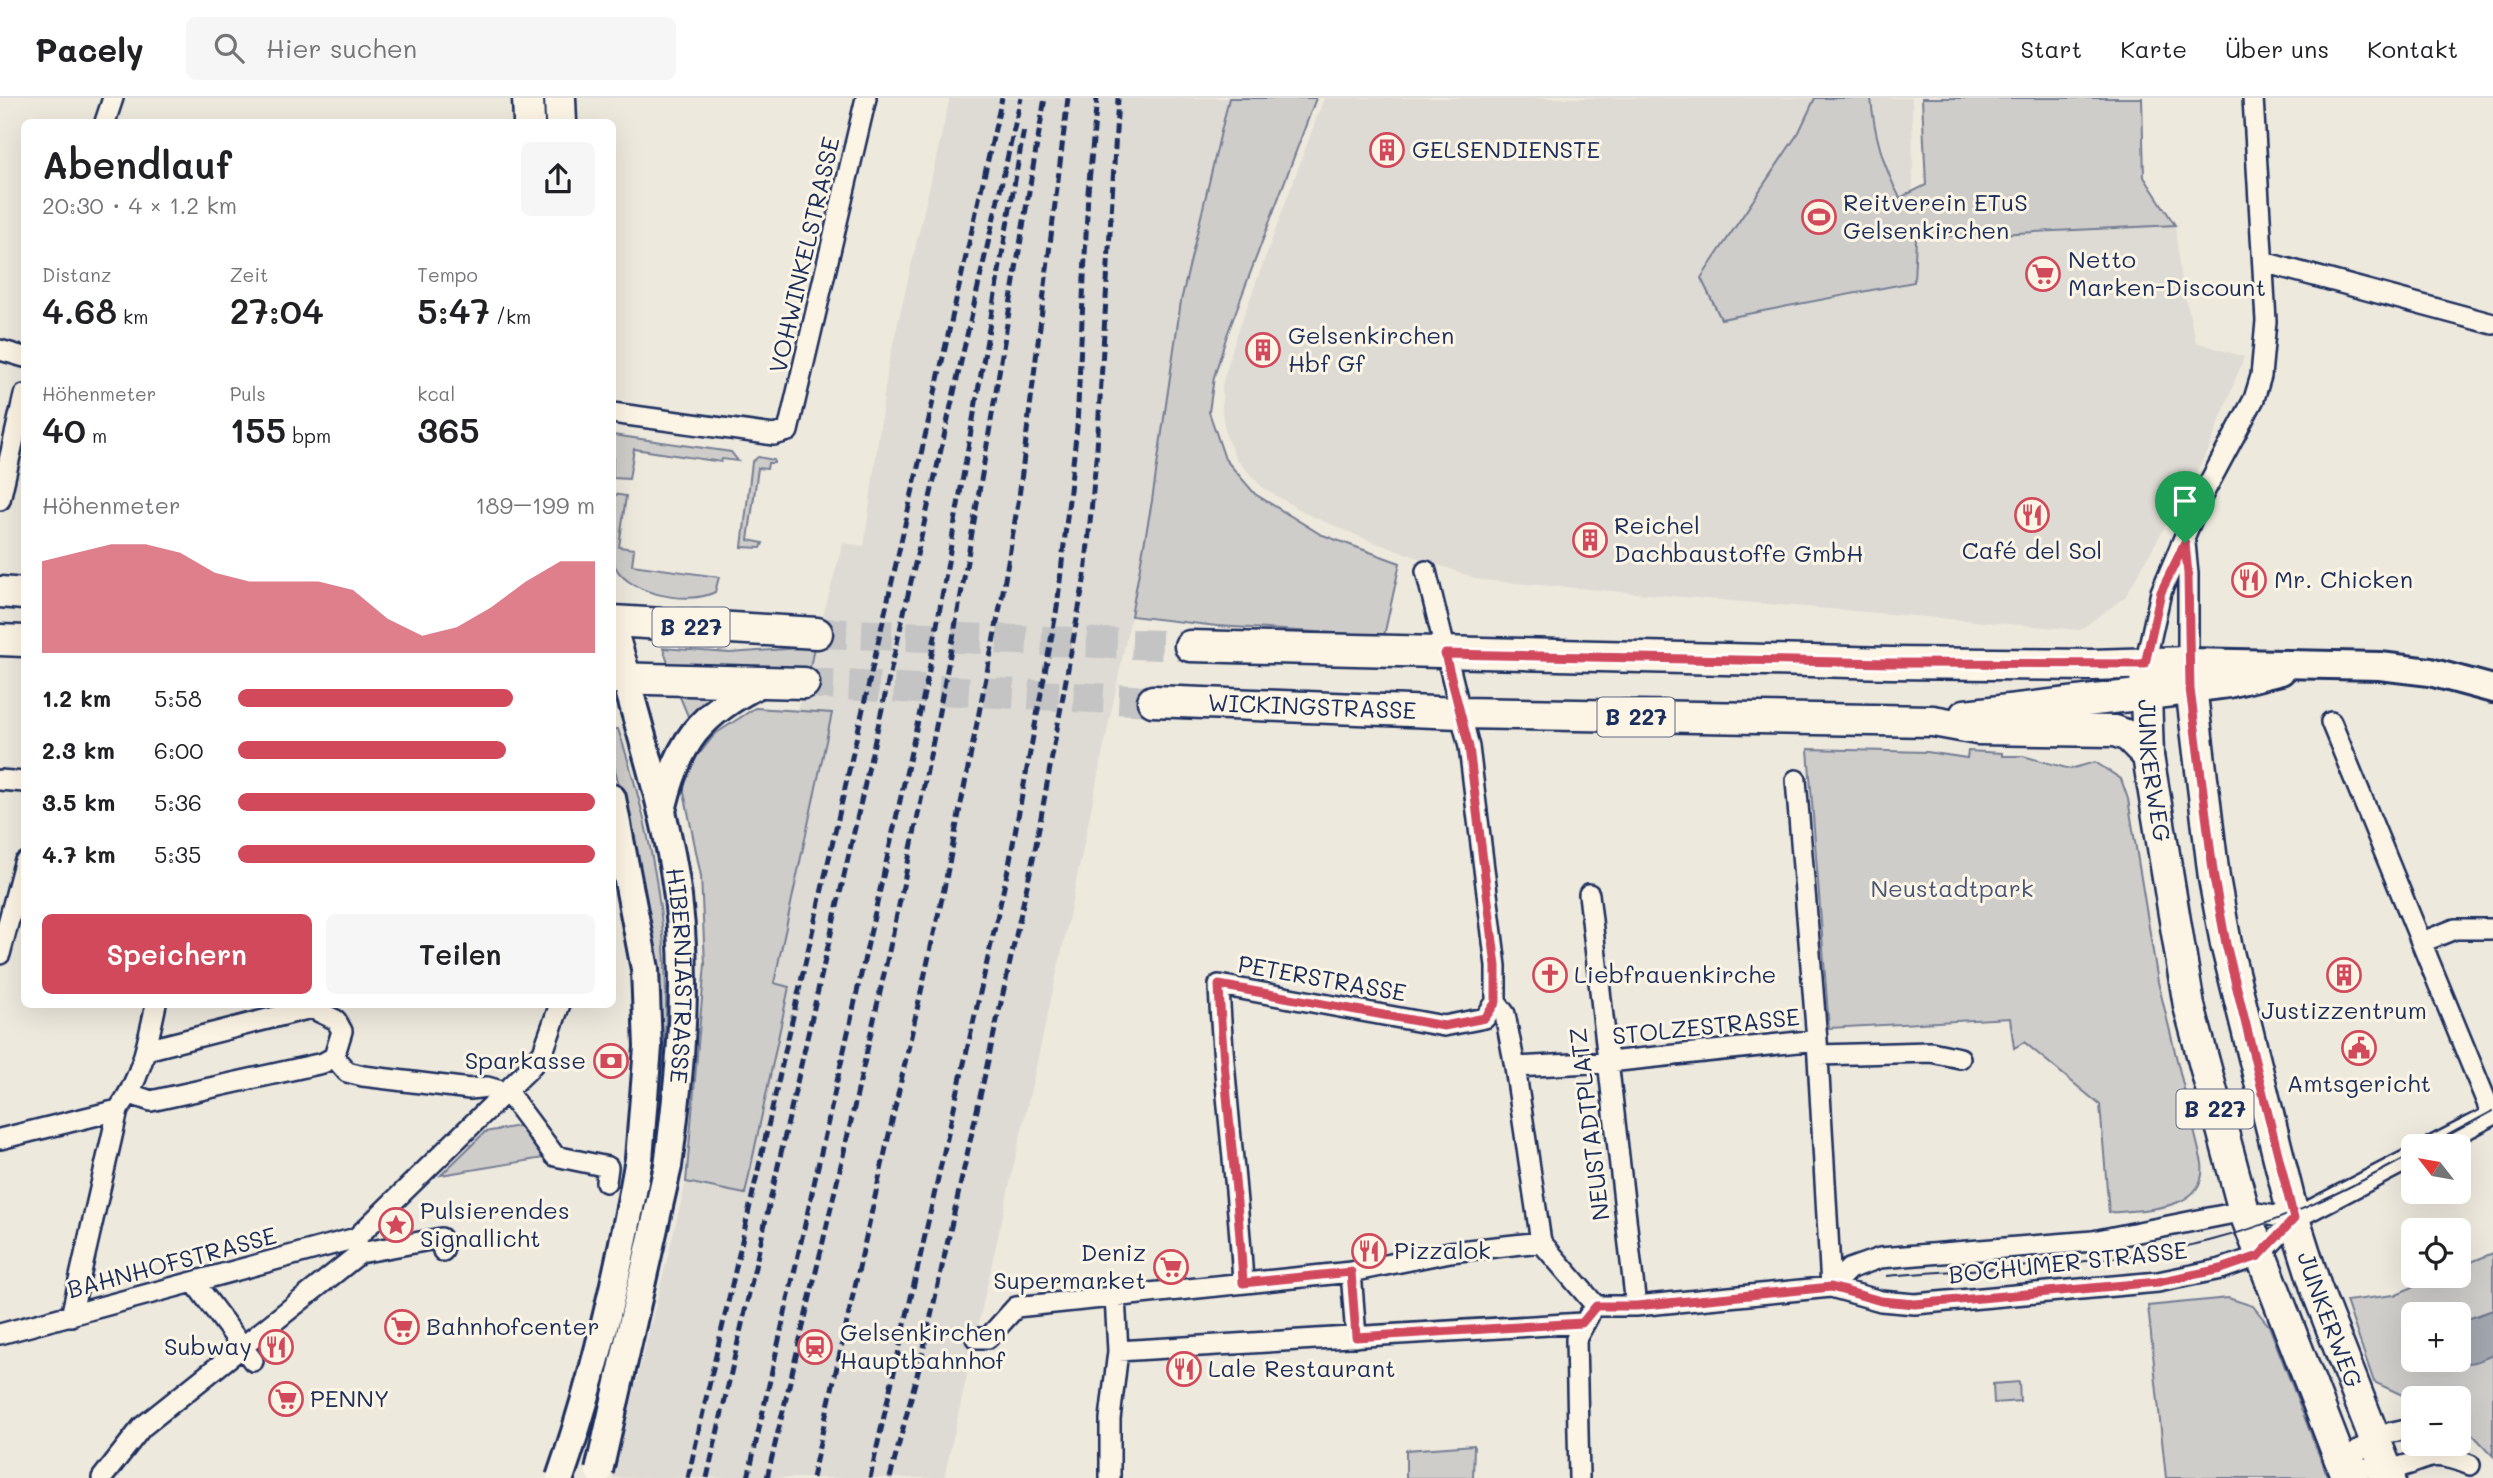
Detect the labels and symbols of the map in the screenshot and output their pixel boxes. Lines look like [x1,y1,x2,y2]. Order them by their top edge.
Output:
building icon: GELSENDIENSTE [1368,131,1406,169]
place label: GELSENDIENSTE [1412,133,1600,164]
street label: VOHWINKELSTRASSE [761,134,846,376]
place label: Reitverein ETuS Gelsenkirchen [1843,186,2028,245]
sports icon: Reitverein ETuS Gelsenkirchen [1800,198,1838,236]
place label: Netto Marken-Discount [2068,243,2266,302]
supermarket icon: Netto Marken-Discount [2024,255,2062,293]
place label: Gelsenkirchen Hbf Gf [1288,319,1454,378]
building icon: Gelsenkirchen Hbf Gf [1244,331,1282,369]
pin [2155,471,2215,543]
restaurant icon: Café del Sol [2013,496,2051,534]
place label: Reichel Dachbaustoffe GmbH [1614,509,1863,568]
building icon: Reichel Dachbaustoffe GmbH [1571,521,1609,559]
place label: Café del Sol [1962,534,2102,565]
restaurant icon: Mr. Chicken [2230,561,2268,599]
place label: Mr. Chicken [2274,563,2413,594]
road number: B 227 [652,607,730,646]
street label: WICKINGSTRASSE [1207,686,1417,725]
road number: B 227 [1598,698,1674,736]
street label: JUNKERWEG [2132,699,2179,844]
street label: HIBERNIASTRASSE [660,865,700,1085]
park label: Neustadtpark [1870,872,2034,903]
street label: PETERSTRASSE [1236,947,1409,1008]
church icon: Liebfrauenkirche [1531,956,1569,994]
building icon: Justizzentrum [2325,956,2363,994]
place label: Liebfrauenkirche [1574,958,1776,989]
place label: Justizzentrum [2261,994,2427,1025]
street label: STOLZESTRASSE [1611,1000,1801,1051]
street label: NEUSTADTPLATZ [1561,1026,1616,1222]
public building icon: Amtsgericht [2340,1029,2378,1067]
bank icon: Sparkasse [592,1042,630,1080]
place label: Sparkasse [465,1044,586,1075]
place label: Amtsgericht [2287,1067,2431,1098]
road number: B 227 [2176,1090,2254,1128]
north arrow [2401,1134,2471,1204]
place label: Pulsierendes Signallicht [420,1194,570,1253]
place icon: Pulsierendes Signallicht [377,1206,415,1244]
street label: BAHNHOFSTRASSE [64,1219,280,1304]
restaurant icon: Pizzalok [1350,1232,1388,1270]
place label: Pizzalok [1394,1234,1491,1265]
street label: BOCHUMER STRASSE [1947,1234,2189,1289]
place label: Deniz Supermarket [993,1236,1146,1295]
street label: JUNKERWEG [2291,1247,2370,1392]
supermarket icon: Deniz Supermarket [1152,1248,1190,1286]
supermarket icon: Bahnhofcenter [383,1308,421,1346]
place label: Bahnhofcenter [426,1310,600,1341]
place label: Gelsenkirchen Hauptbahnhof [840,1316,1006,1375]
restaurant icon: Subway [257,1328,295,1366]
station icon: Gelsenkirchen Hauptbahnhof [796,1328,834,1366]
place label: Subway [164,1330,252,1361]
restaurant icon: Lale Restaurant [1165,1350,1203,1388]
place label: Lale Restaurant [1208,1352,1396,1383]
supermarket icon: PENNY [267,1380,305,1418]
place label: PENNY [310,1382,390,1413]

